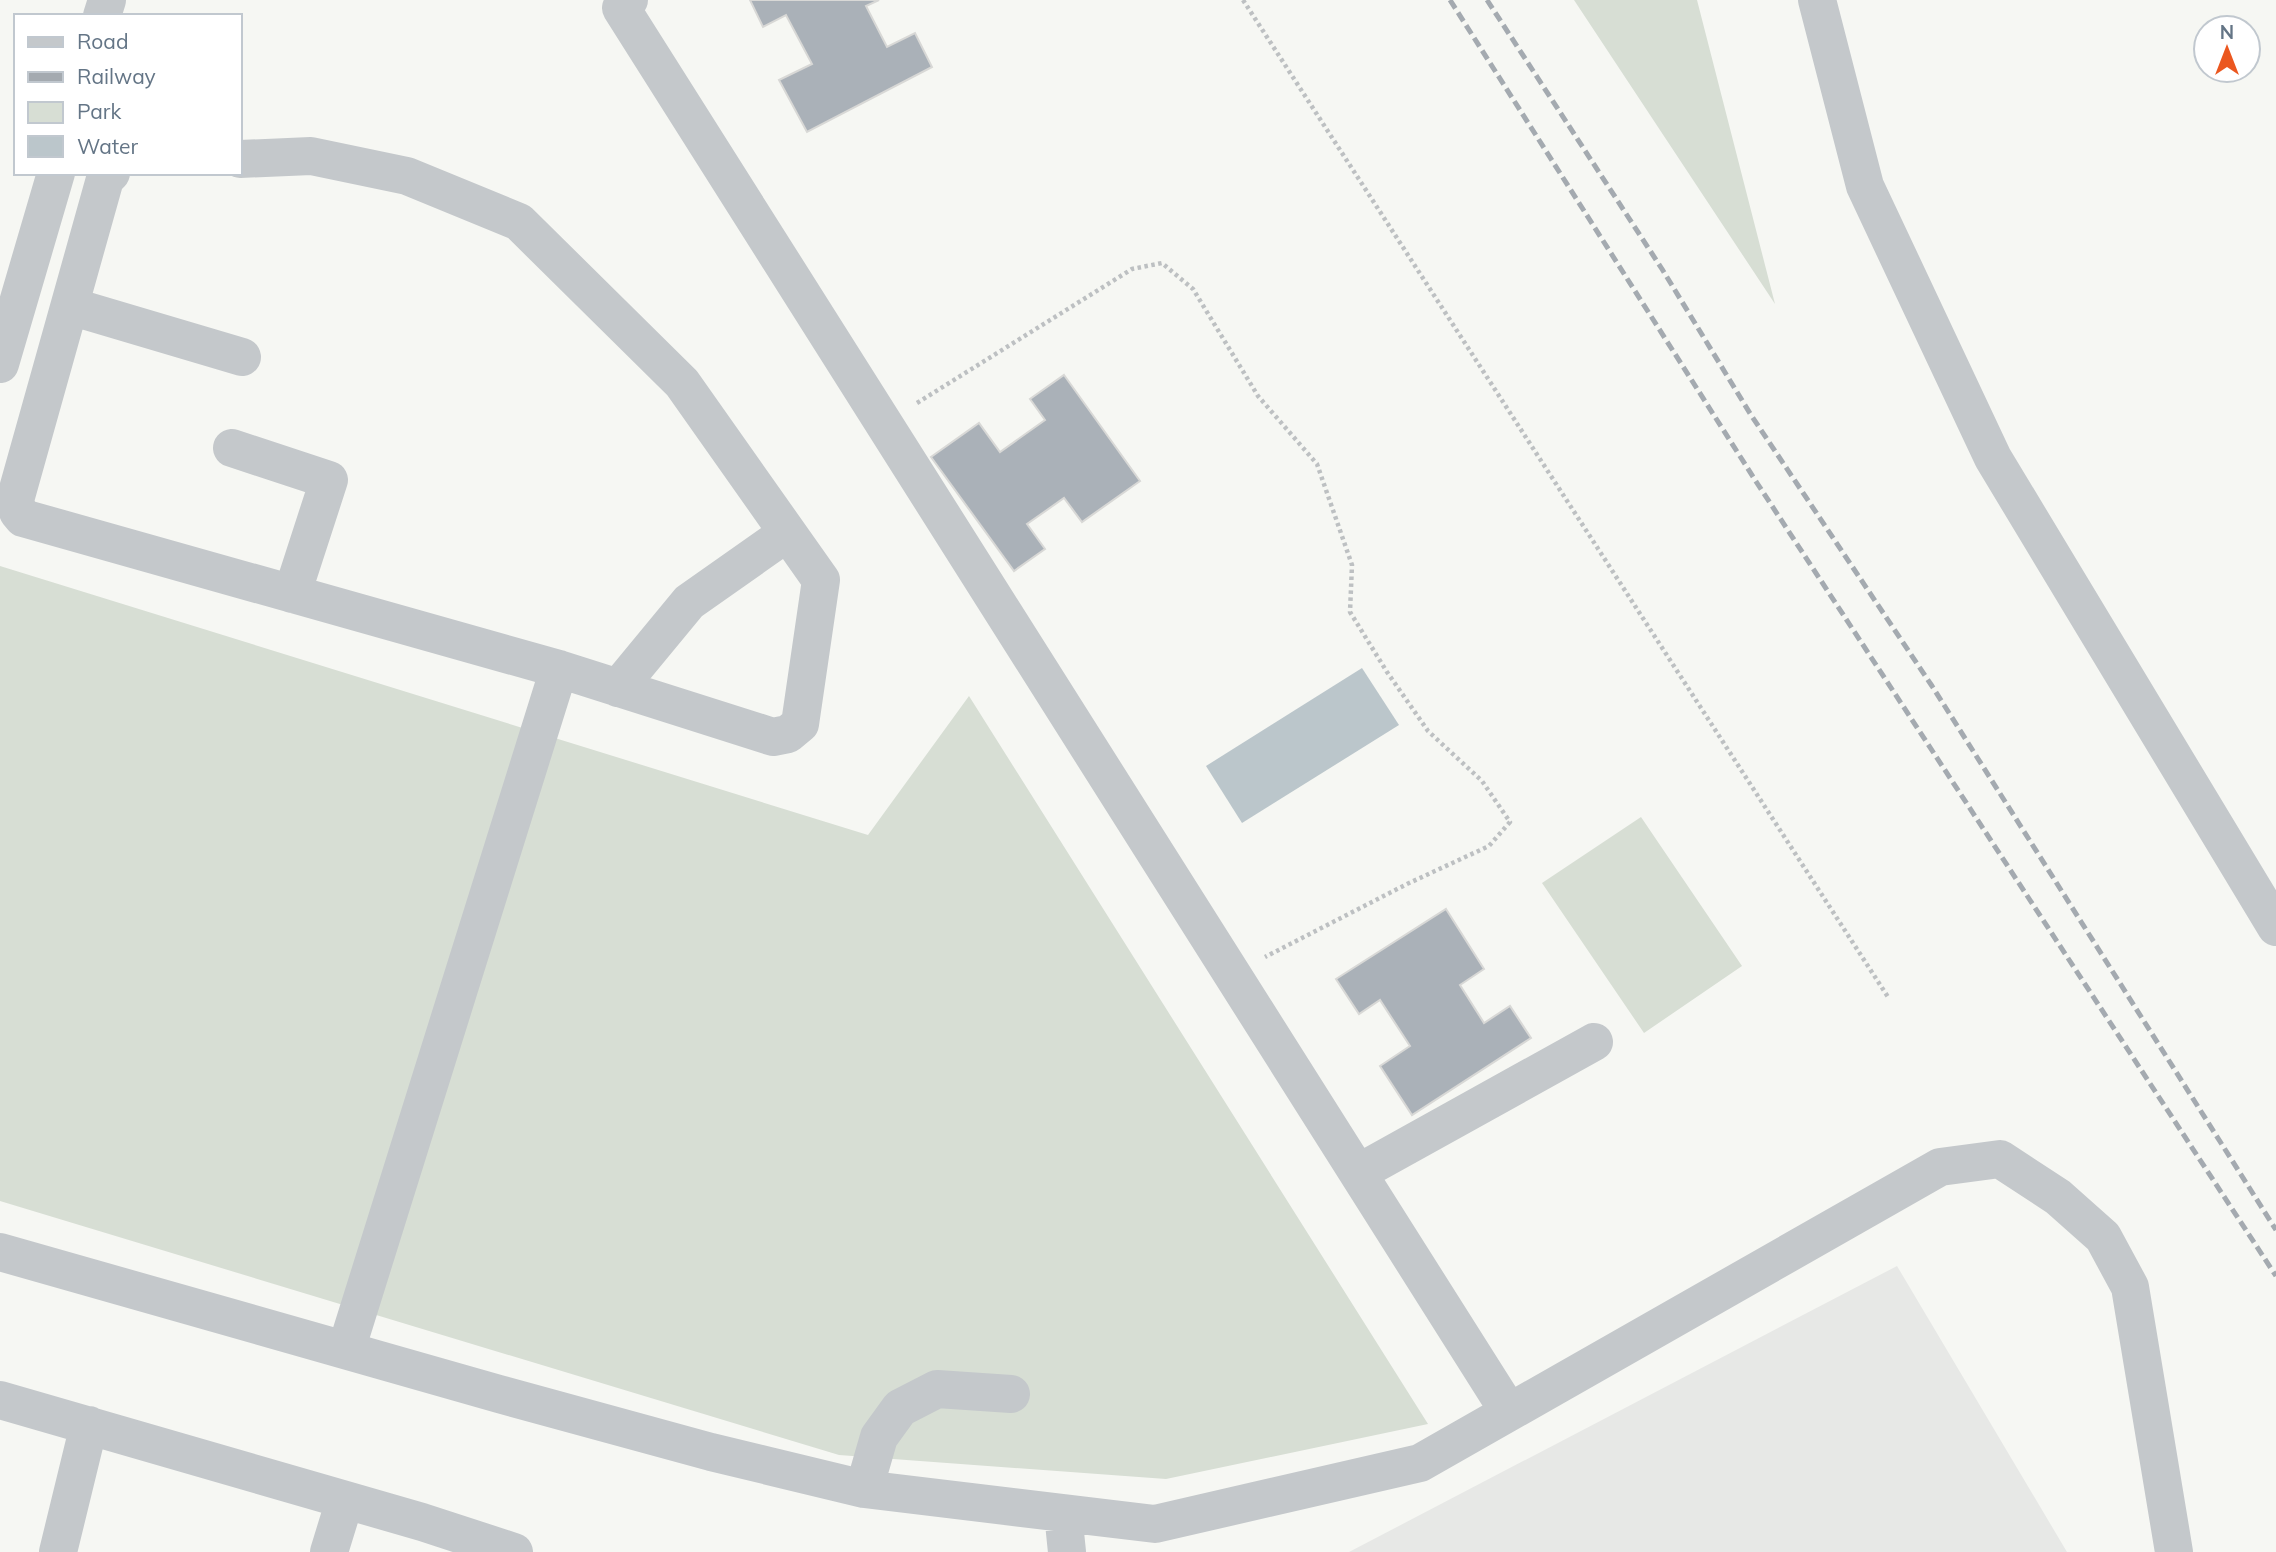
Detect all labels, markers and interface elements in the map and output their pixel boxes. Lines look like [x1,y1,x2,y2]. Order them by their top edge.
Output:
legend [14,14,242,175]
north arrow [2192,14,2262,84]
text: N [2220,20,2234,44]
text: Road [77,28,128,54]
text: Railway [77,63,156,89]
text: Park [77,98,121,124]
text: Water [77,133,138,159]

